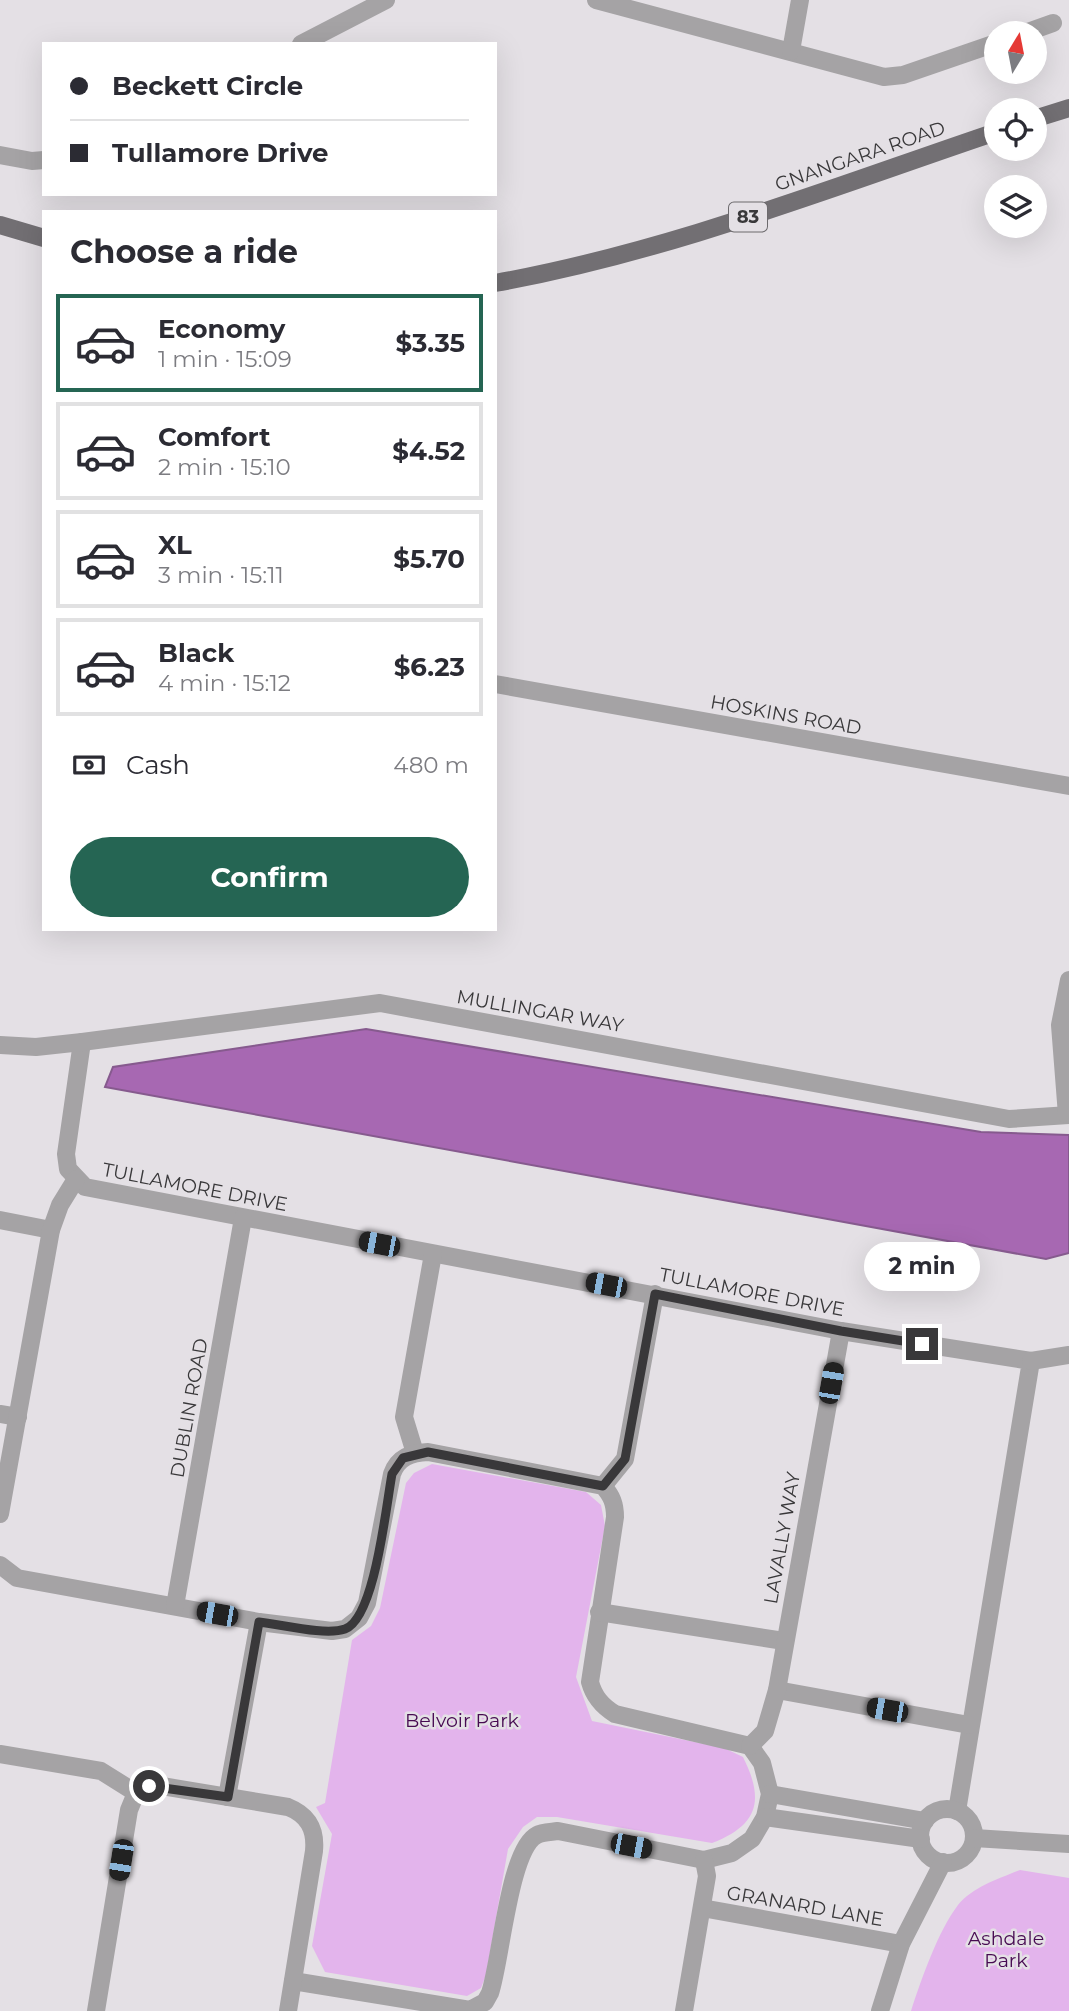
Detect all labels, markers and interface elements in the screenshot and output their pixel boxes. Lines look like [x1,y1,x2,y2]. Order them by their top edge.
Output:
north arrow [984,21,1046,84]
map controls [984,21,1047,238]
text: Beckett Circle [112,70,303,102]
button: locate [984,98,1047,161]
street label: GNANGARA ROAD [772,116,948,196]
text: Tullamore Drive [112,137,328,169]
button: layers [984,175,1047,238]
road number: 83 [729,202,767,232]
text: Choose a ride [70,232,298,271]
icon: car [74,312,137,375]
text: Economy [158,313,285,345]
text: $3.35 [395,327,465,359]
text: 1 min · 15:09 [158,345,292,373]
icon: car [74,420,137,483]
text: Comfort [158,421,270,453]
text: $4.52 [392,435,465,467]
text: 2 min · 15:10 [158,453,291,481]
icon: car [74,528,137,591]
text: XL [158,529,192,561]
text: $5.70 [393,543,465,575]
text: 3 min · 15:11 [158,561,284,589]
icon: car [74,636,137,699]
text: Black [158,637,234,669]
text: $6.23 [394,651,465,683]
text: 4 min · 15:12 [158,669,291,697]
street label: HOSKINS ROAD [709,690,863,740]
icon: cash [70,746,108,784]
text: Cash [126,749,190,781]
text: 480 m [393,751,469,779]
button: Confirm [70,837,469,917]
street label: MULLINGAR WAY [455,985,626,1037]
street label: TULLAMORE DRIVE [101,1158,289,1216]
car [357,1230,402,1258]
callout: 2 min [864,1242,980,1292]
text: 2 min [888,1252,956,1280]
street label: TULLAMORE DRIVE [658,1263,846,1321]
car [584,1271,629,1299]
route end [906,1328,938,1360]
street label: DUBLIN ROAD [165,1336,213,1480]
car [818,1360,845,1406]
street label: LAVALLY WAY [759,1469,805,1606]
car [195,1600,240,1628]
car [865,1696,910,1724]
park label: Belvoir Park [405,1709,520,1732]
route start [133,1770,165,1802]
car [609,1832,654,1860]
car [108,1838,135,1882]
street label: GRANARD LANE [725,1881,885,1931]
park label: Ashdale Park [968,1927,1044,1972]

